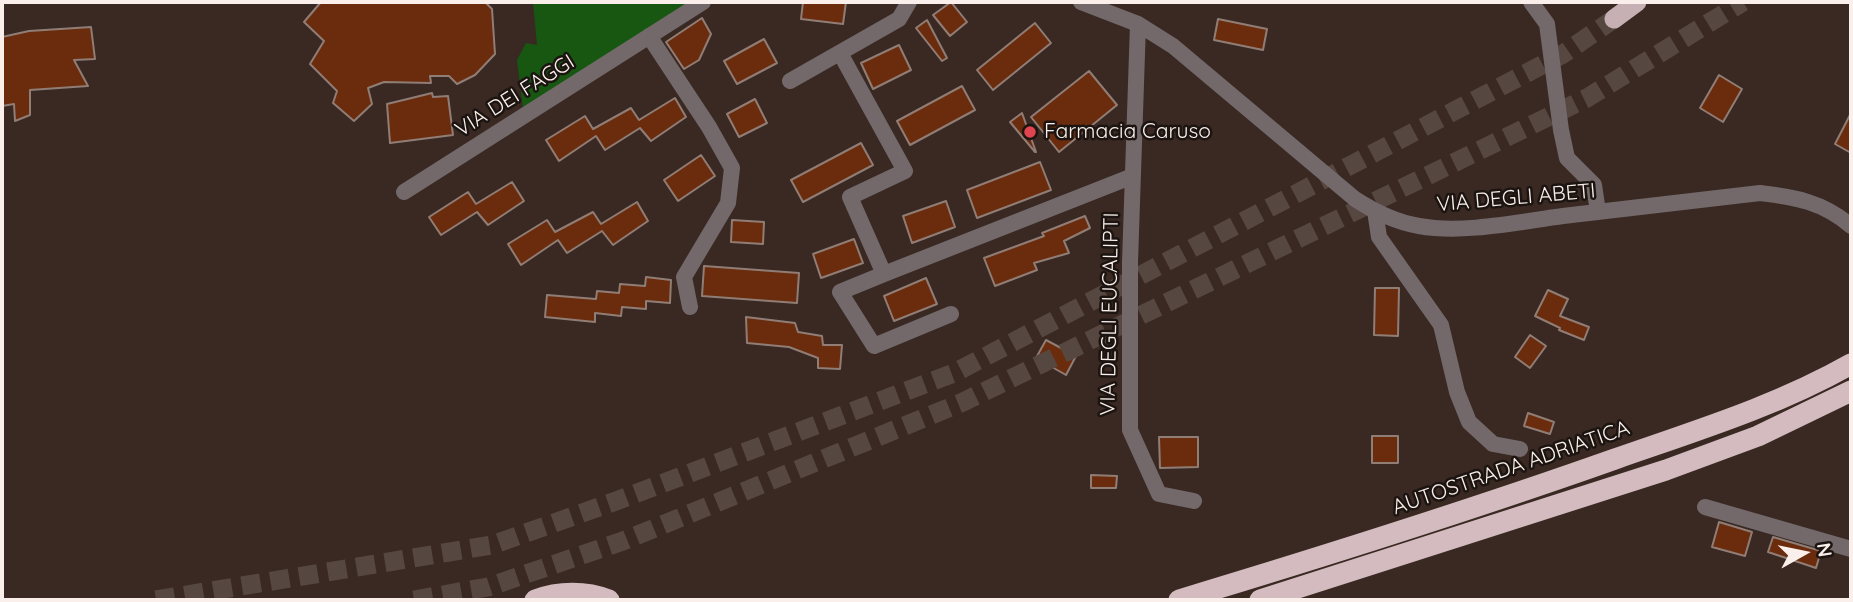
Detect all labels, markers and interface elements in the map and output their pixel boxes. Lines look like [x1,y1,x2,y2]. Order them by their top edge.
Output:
street label: VIA DEI FAGGI [451,49,579,143]
place label: Farmacia Caruso [1044,119,1211,145]
marker: Farmacia Caruso [1022,124,1038,140]
street label: VIA DEGLI ABETI [1435,179,1597,217]
street label: VIA DEGLI EUCALIPTI [1096,212,1124,416]
street label: AUTOSTRADA ADRIATICA [1389,416,1633,520]
north arrow [1769,518,1839,588]
text: N [1812,541,1838,558]

